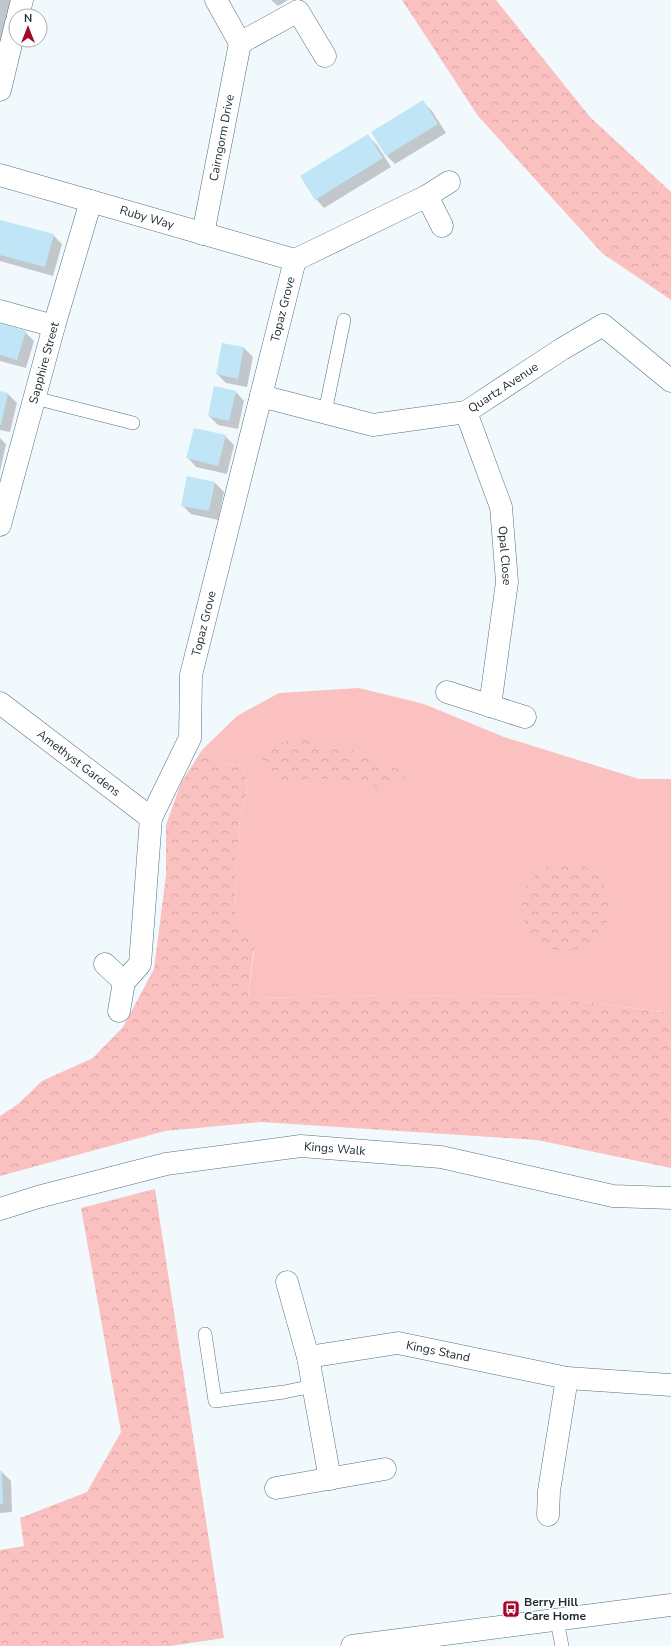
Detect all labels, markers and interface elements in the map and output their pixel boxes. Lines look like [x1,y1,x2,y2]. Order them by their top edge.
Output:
north arrow [8,8,48,48]
text: N [24,11,32,26]
street label: Cairngorm Drive [205,93,238,183]
street label: Ruby Way [118,202,177,233]
street label: Topaz Grove [267,275,299,344]
street label: Sapphire Street [25,319,63,405]
street label: Quartz Avenue [465,359,541,416]
street label: Opal Close [495,525,515,586]
street label: Topaz Grove [188,589,220,658]
street label: Amethyst Gardens [34,726,124,800]
street label: Kings Walk [303,1138,367,1159]
street label: Kings Stand [405,1337,471,1366]
place label: Berry Hill Care Home [524,1594,587,1624]
bus stop icon: Berry Hill Care Home [501,1599,521,1619]

